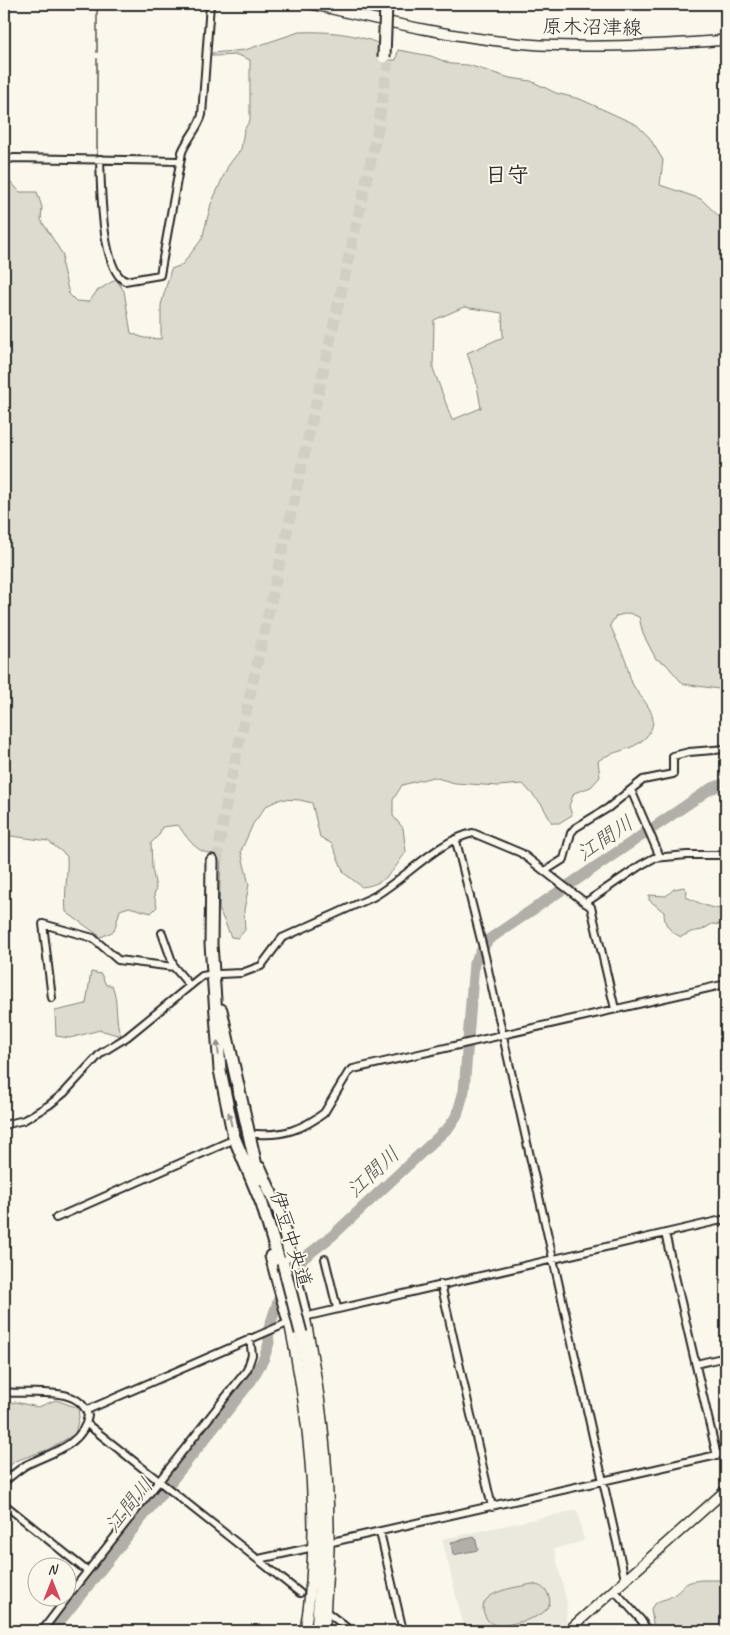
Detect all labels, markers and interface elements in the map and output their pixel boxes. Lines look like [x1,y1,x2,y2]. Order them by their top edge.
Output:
street label: 原木沼津線 [542,14,642,40]
district label: 日守 [485,161,529,189]
water label: 江間川 [572,810,638,866]
one-way arrow [213,1040,221,1056]
one-way arrow [225,1110,233,1126]
water label: 江間川 [341,1141,405,1203]
street label: 伊豆中央道 [264,1188,318,1290]
water label: 江間川 [99,1472,159,1538]
north arrow [28,1558,78,1608]
text: N [48,1561,59,1578]

